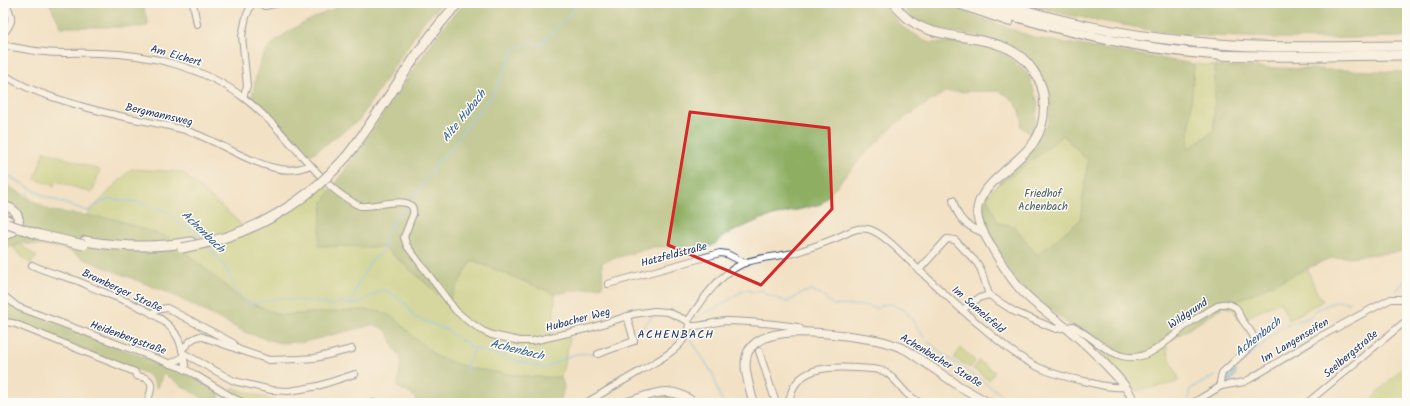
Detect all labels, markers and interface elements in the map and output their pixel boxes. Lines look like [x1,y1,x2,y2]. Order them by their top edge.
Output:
street label: Am Eichert [148,40,204,72]
water label: Alte Hubach [437,84,492,146]
street label: Bergmannsweg [123,98,195,132]
park label: Friedhof Achenbach [1018,185,1068,216]
water label: Achenbach [177,206,230,259]
street label: Hatzfeldstraße [639,237,709,272]
street label: Bromberger Straße [79,264,165,318]
street label: Im Samelsfeld [947,282,1009,339]
street label: Wildgrund [1164,294,1212,334]
street label: Hubacher Weg [544,303,612,337]
water label: Achenbach [1231,312,1287,361]
street label: Im Langenseifen [1257,313,1333,369]
street label: Heidenbergstraße [87,316,169,360]
district label: ACHENBACH [638,325,714,344]
street label: Seelbergstraße [1319,325,1383,382]
street label: Achenbacher Straße [896,329,986,393]
water label: Achenbach [488,334,547,366]

